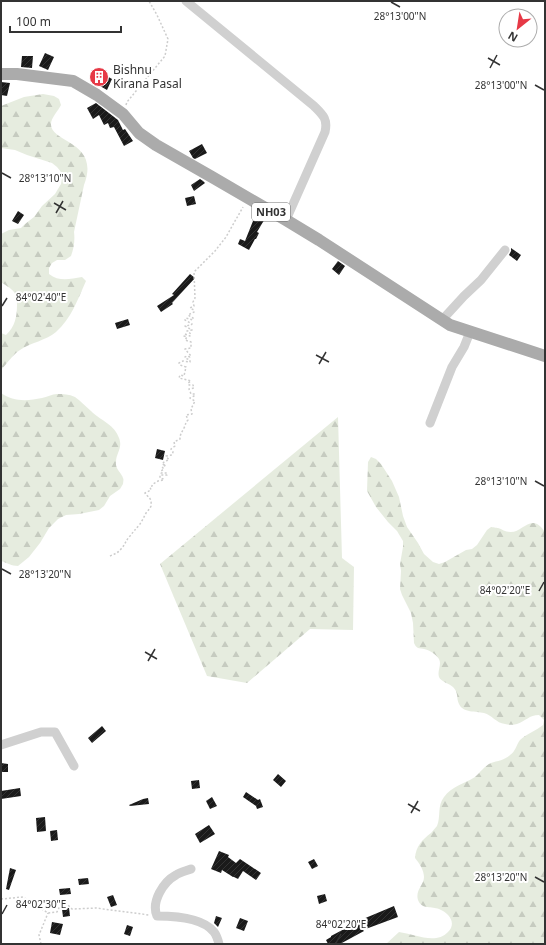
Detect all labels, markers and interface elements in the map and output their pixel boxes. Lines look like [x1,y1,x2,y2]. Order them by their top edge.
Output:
scale bar [10,8,121,34]
north arrow [498,8,538,48]
text: 28°13'00"N [374,9,426,23]
text: 100 m [16,13,51,30]
text: N [505,28,520,46]
place label: Bishnu Kirana Pasal [113,61,182,92]
building icon: Bishnu Kirana Pasal [88,66,110,88]
text: 28°13'00"N [475,78,527,92]
text: 28°13'10"N [19,171,71,185]
road number: NH03 [252,203,290,221]
text: 84°02'40"E [16,290,66,304]
text: 28°13'10"N [475,474,527,488]
text: 28°13'20"N [19,567,71,581]
text: 84°02'20"E [480,583,530,597]
text: 28°13'20"N [475,870,527,884]
text: 84°02'30"E [16,897,66,911]
text: 84°02'20"E [316,917,366,931]

